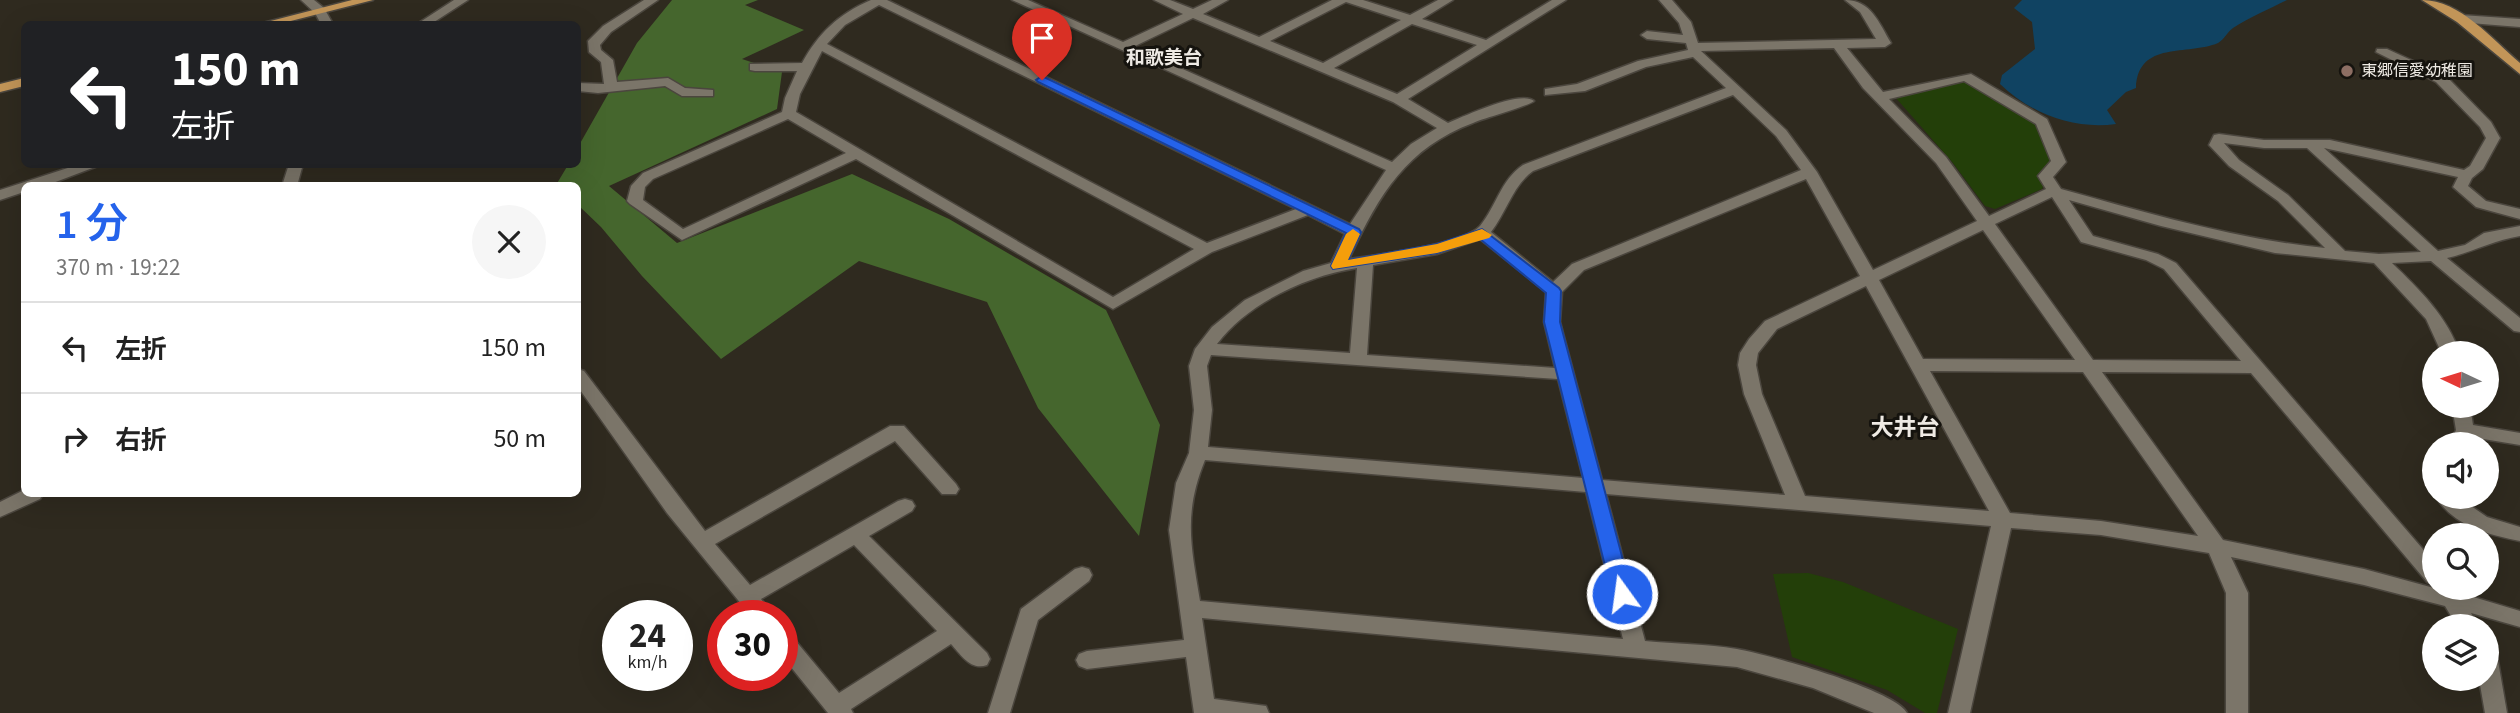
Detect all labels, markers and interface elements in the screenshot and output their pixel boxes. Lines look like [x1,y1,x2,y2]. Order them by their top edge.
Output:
pin [1012,8,1072,80]
icon: arrive [1023,19,1061,57]
text: 150 m [171,35,300,105]
district label: 和歌美台 [1126,45,1202,72]
icon: left [56,49,147,140]
place label: 東郷信愛幼稚園 [2361,60,2473,82]
marker: 東郷信愛幼稚園 [2339,63,2355,79]
text: 左折 [171,104,235,150]
text: 1 分 [56,195,128,255]
button: close [472,205,546,279]
text: 370 m · 19:22 [56,251,180,284]
icon: left [56,329,94,367]
text: 150 m [480,329,546,366]
text: 左折 [115,331,167,368]
north arrow [2422,341,2499,418]
map controls [2422,341,2499,691]
district label: 大井台 [1871,411,1940,444]
icon: right [56,420,94,458]
text: 50 m [493,420,546,457]
text: 右折 [115,422,167,459]
button: sound [2422,432,2499,509]
button: search [2422,523,2499,600]
position arrow [1585,557,1659,631]
speed limit sign: 30 [707,600,798,691]
text: 24 [629,611,666,661]
button: layers [2422,614,2499,691]
text: km/h [628,650,667,675]

